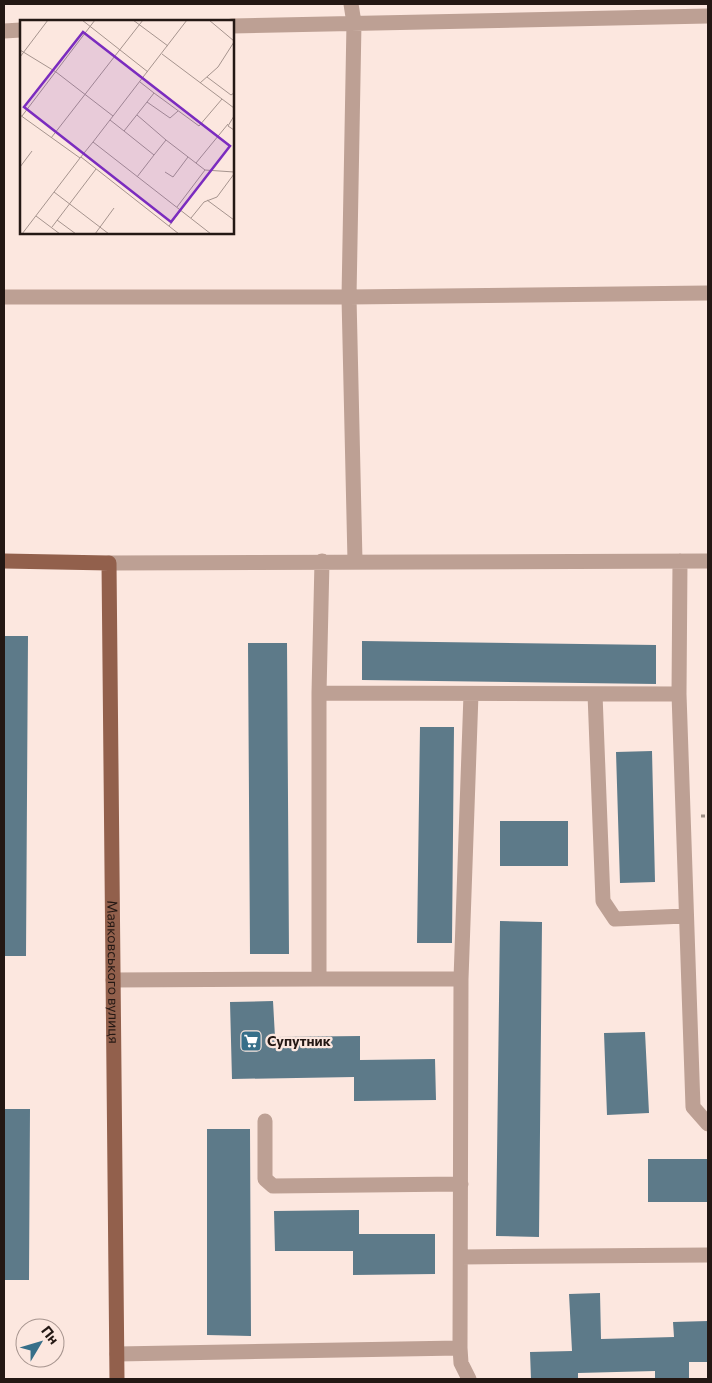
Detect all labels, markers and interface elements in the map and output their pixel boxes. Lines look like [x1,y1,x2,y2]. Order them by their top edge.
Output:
inset map [20,20,234,234]
street label: Маяковського вулиця [104,900,123,1044]
supermarket icon: Супутник [239,1029,263,1053]
place label: Супутник [267,1032,331,1049]
north arrow [15,1318,65,1368]
text: Пн [38,1322,63,1347]

